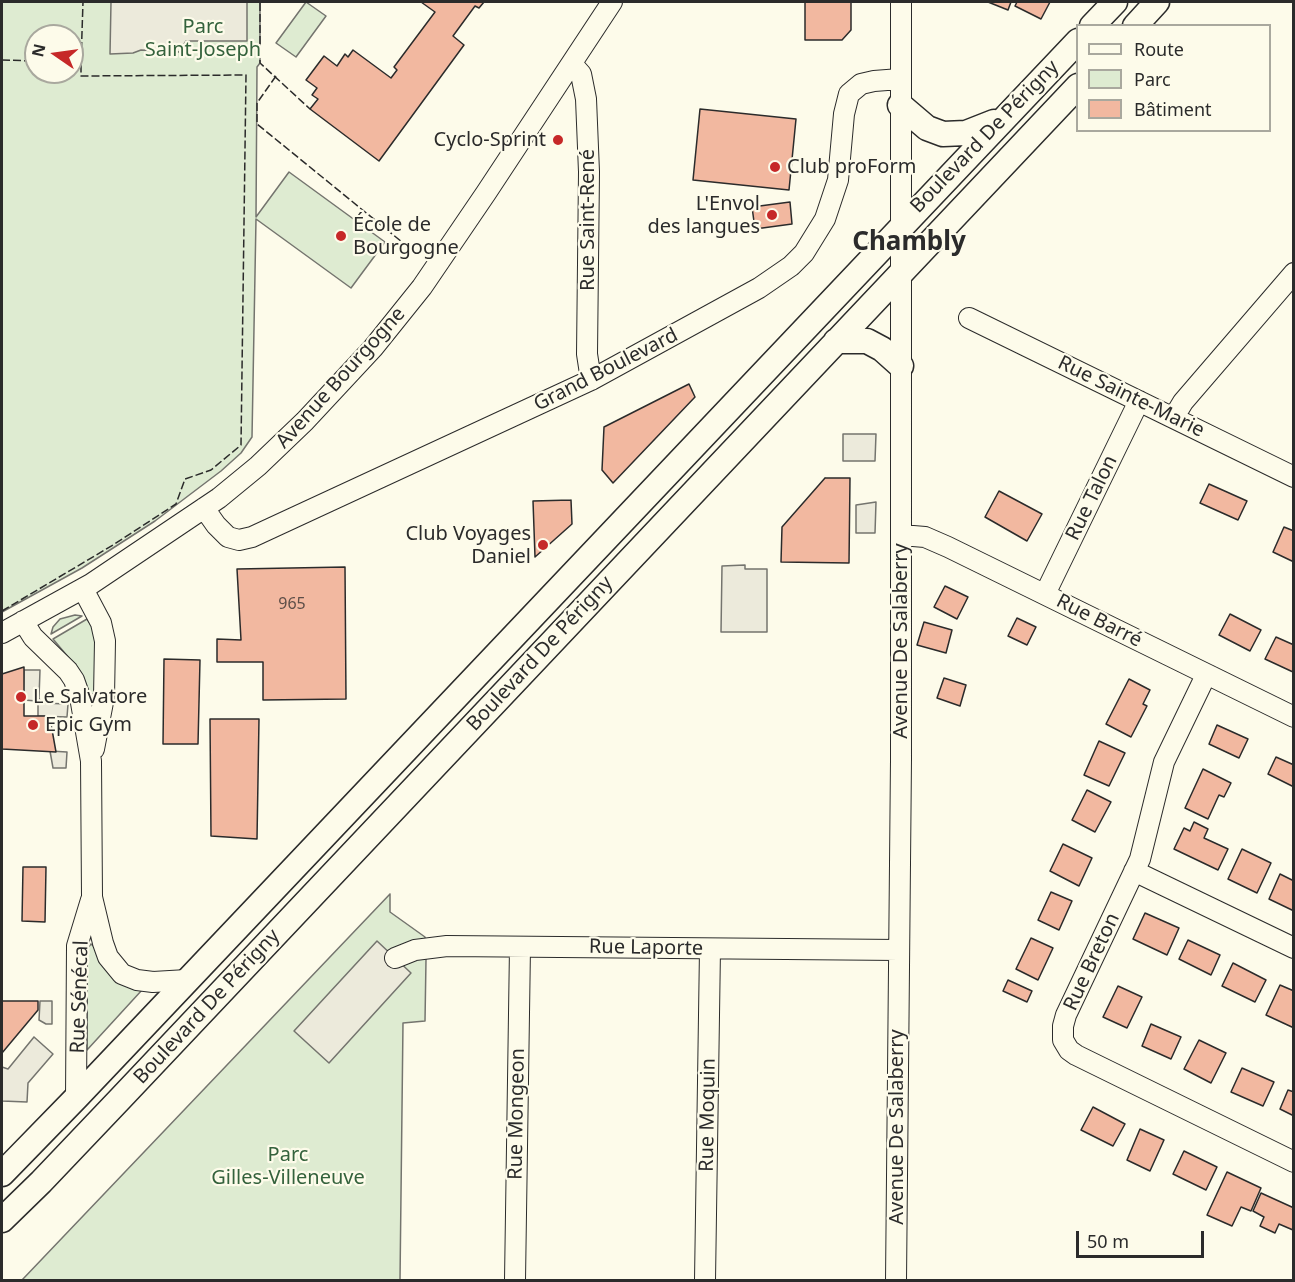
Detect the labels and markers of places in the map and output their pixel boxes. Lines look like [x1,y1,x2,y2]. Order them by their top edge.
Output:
place label: Cyclo-Sprint [434,128,546,152]
marker: Cyclo-Sprint [551,133,565,147]
place label: Club proForm [787,155,916,179]
marker: Club proForm [768,160,782,174]
place label: L'Envol des langues [647,192,760,239]
marker: L'Envol des langues [765,208,779,222]
place label: École de Bourgogne [353,213,459,260]
marker: École de Bourgogne [334,229,348,243]
place label: Club Voyages Daniel [405,522,531,569]
marker: Club Voyages Daniel [536,538,550,552]
place label: Le Salvatore [33,685,147,709]
marker: Le Salvatore [14,690,28,704]
place label: Epic Gym [45,713,132,737]
marker: Epic Gym [26,718,40,732]

